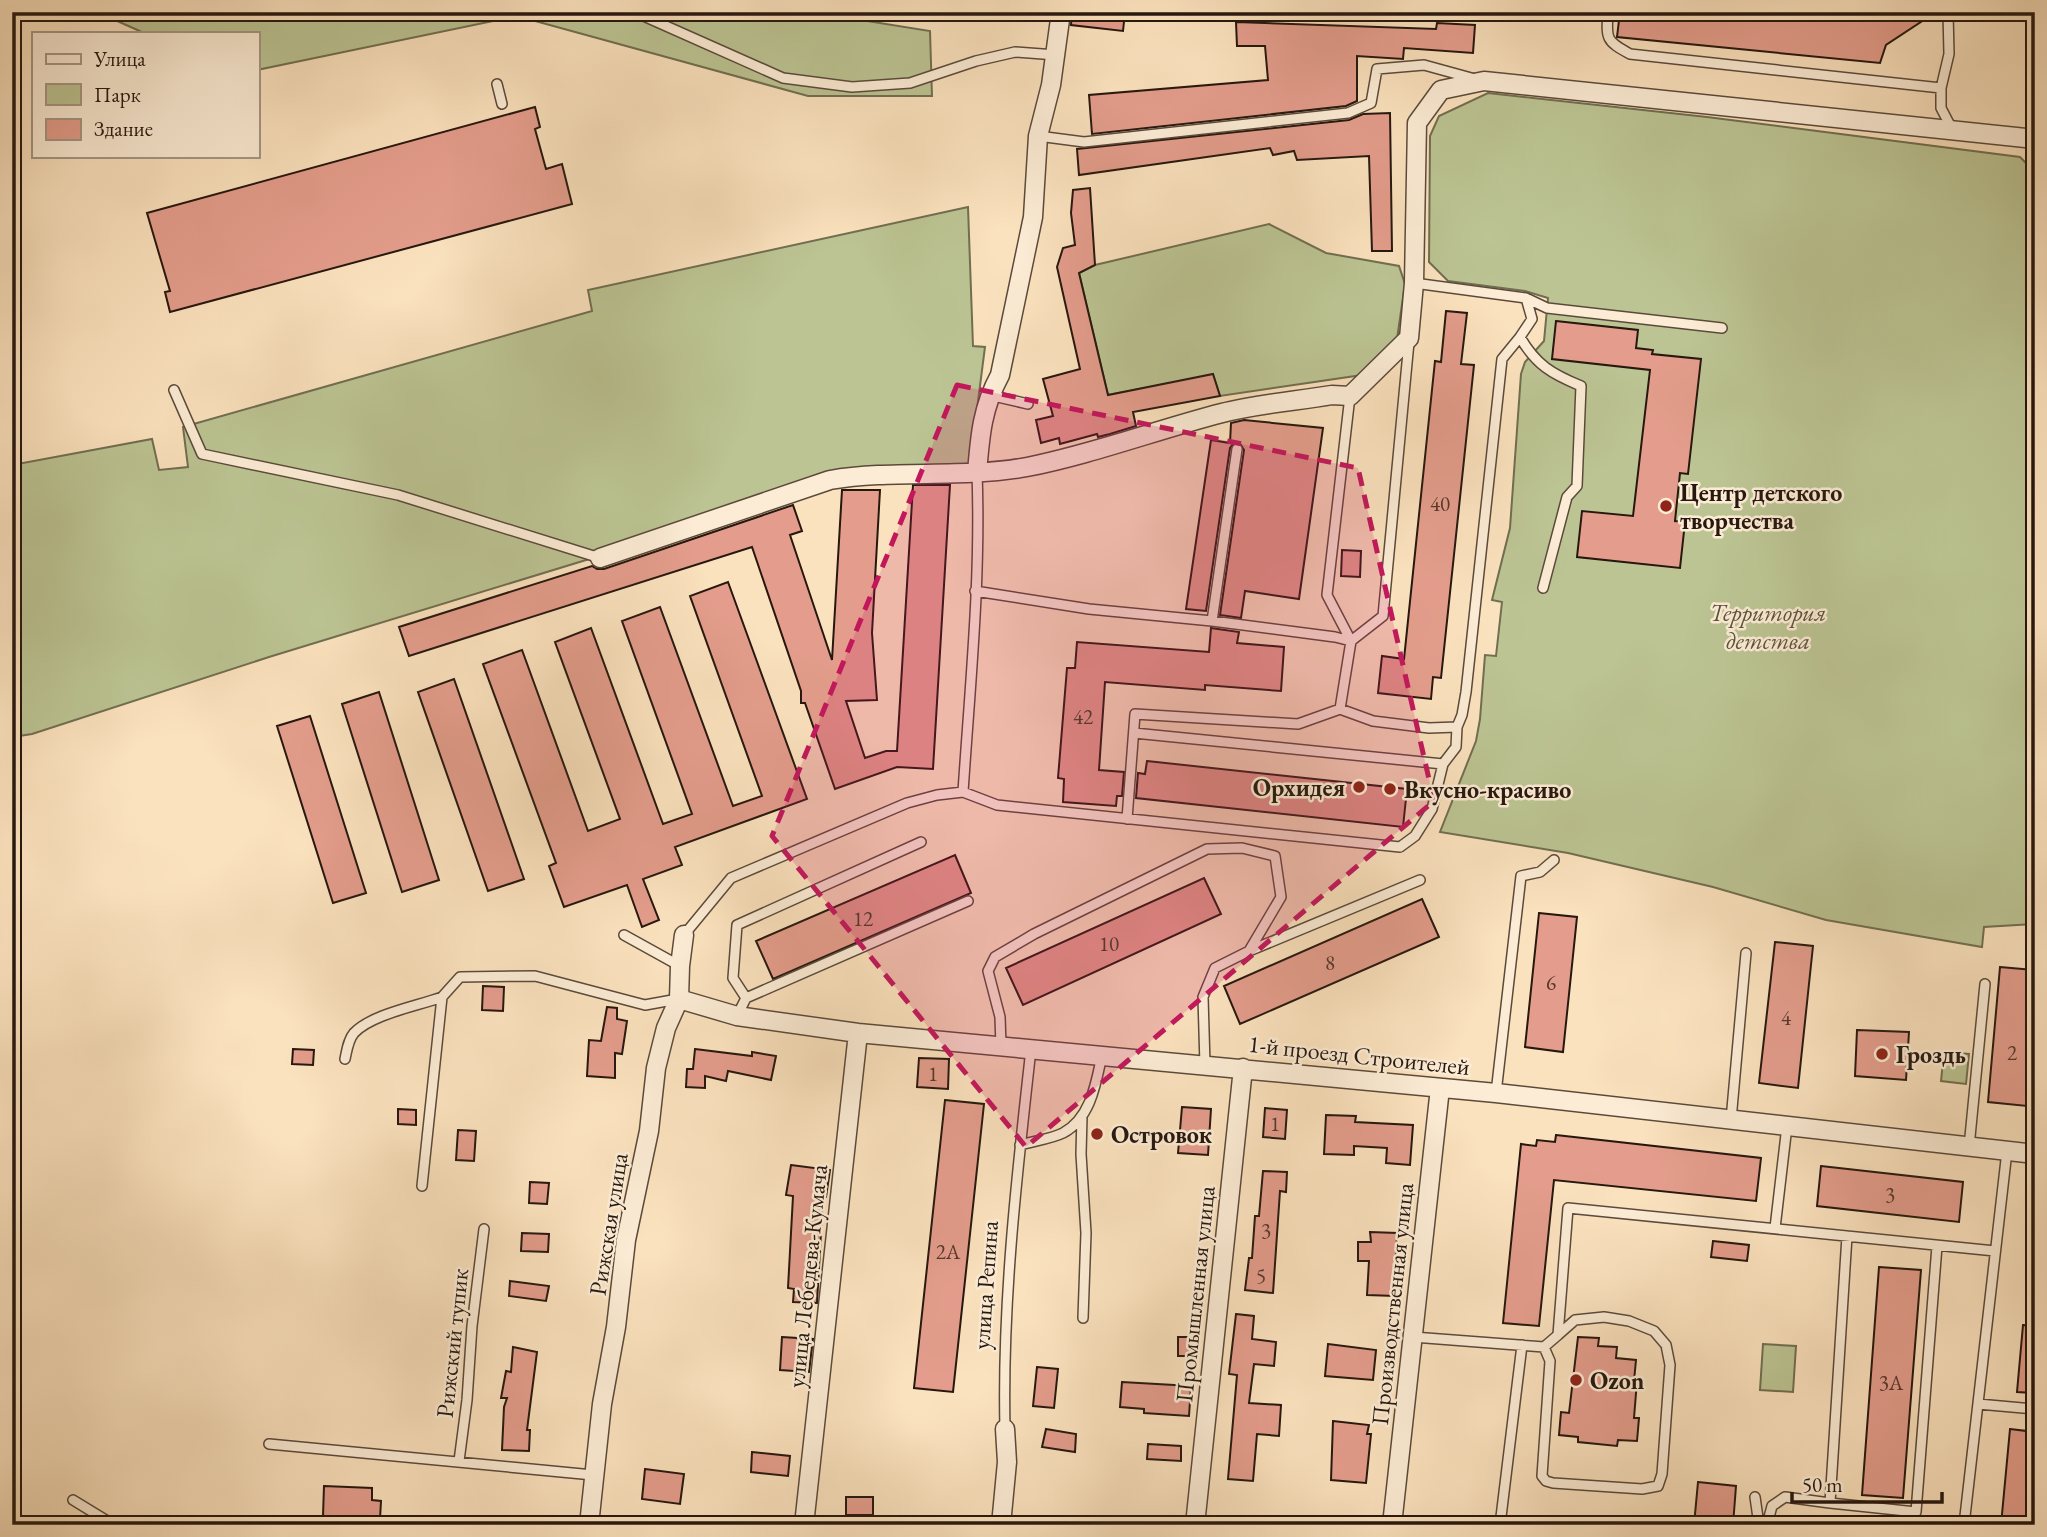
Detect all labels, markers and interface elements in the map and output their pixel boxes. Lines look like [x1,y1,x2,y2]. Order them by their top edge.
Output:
legend [32,32,259,158]
text: Улица [93,45,146,72]
text: Парк [94,81,141,108]
text: Здание [94,115,153,142]
place label: Центр детского творчества [1680,477,1842,536]
house number: 40 [1430,490,1450,517]
marker: Центр детского творчества [1658,498,1674,514]
park label: Территория детства [1710,597,1826,656]
house number: 42 [1073,703,1093,730]
place label: Орхидея [1253,772,1345,803]
place label: Вкусно-красиво [1404,774,1571,806]
marker: Орхидея [1351,779,1367,795]
marker: Вкусно-красиво [1382,781,1398,797]
house number: 12 [853,905,873,932]
house number: 10 [1099,930,1119,957]
house number: 8 [1325,949,1335,976]
house number: 6 [1546,969,1556,996]
house number: 4 [1781,1004,1792,1031]
street label: 1-й проезд Строителей [1247,1028,1472,1082]
place label: Гроздь [1896,1039,1966,1070]
house number: 2 [2007,1039,2017,1066]
marker: Гроздь [1874,1046,1890,1062]
house number: 1 [928,1060,938,1087]
house number: 1 [1270,1110,1280,1137]
place label: Островок [1111,1119,1213,1150]
marker: Островок [1089,1126,1105,1142]
street label: Рижская улица [581,1150,635,1298]
street label: улица Лебедева-Кумача [780,1162,834,1389]
street label: Производственная улица [1364,1181,1420,1427]
house number: 3 [1885,1181,1895,1208]
street label: Промышленная улица [1168,1184,1222,1404]
house number: 3 [1261,1217,1271,1244]
street label: улица Репина [965,1219,1005,1350]
house number: 2А [936,1238,961,1265]
house number: 5 [1256,1262,1266,1289]
street label: Рижский тупик [429,1266,475,1419]
place label: Ozon [1590,1365,1645,1396]
house number: 3А [1879,1369,1904,1396]
marker: Ozon [1568,1372,1584,1388]
scale bar [1792,1460,1942,1504]
text: 50 m [1802,1471,1843,1498]

